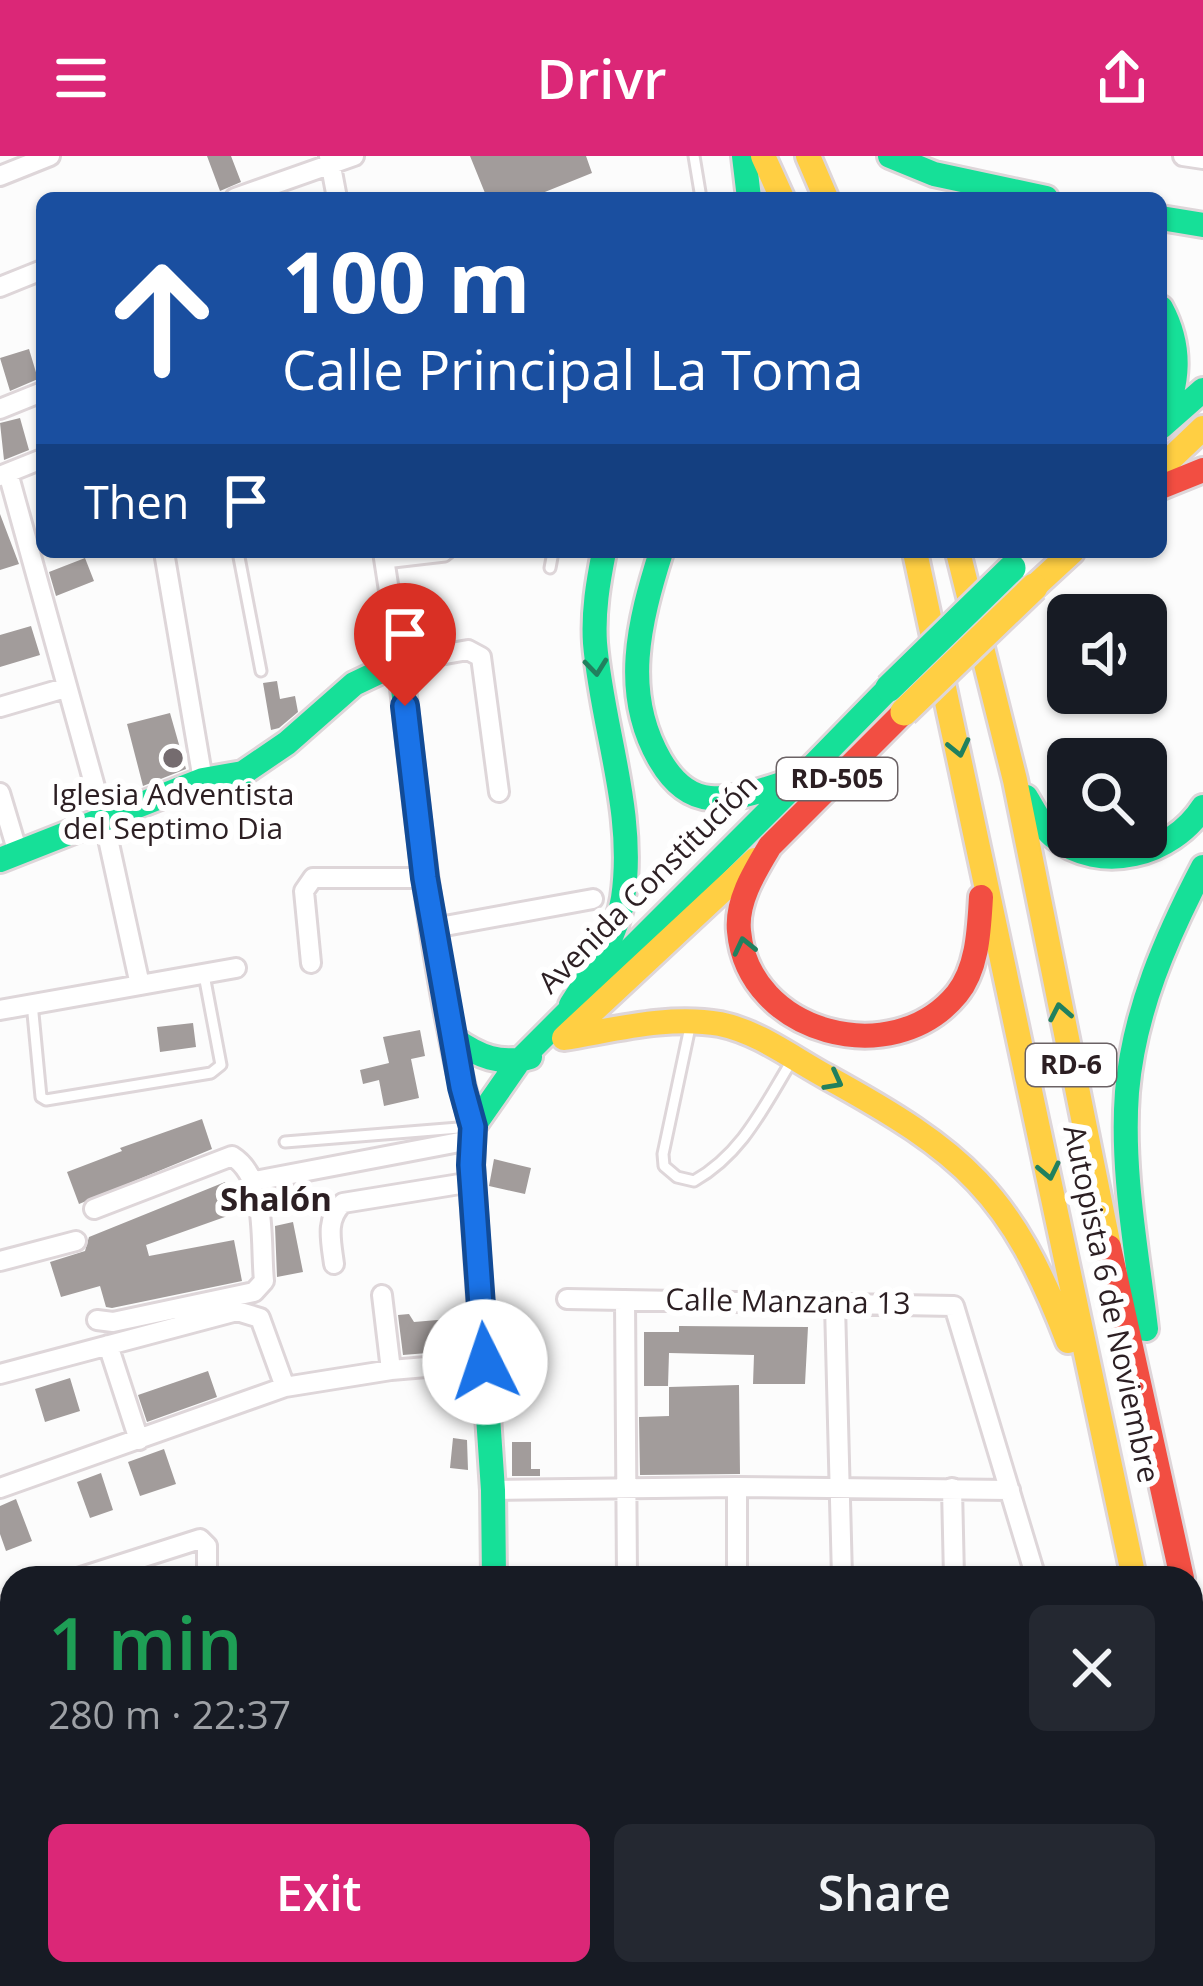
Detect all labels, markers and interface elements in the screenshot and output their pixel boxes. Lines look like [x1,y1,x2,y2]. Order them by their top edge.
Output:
text: Drivr [536,41,667,115]
icon: menu [48,45,114,111]
icon: share [1089,45,1155,111]
text: 100 m [282,223,530,338]
icon: ahead [84,240,240,396]
text: Calle Principal La Toma [282,332,864,406]
icon: arrive [213,468,279,534]
text: Then [84,471,189,532]
pin [354,583,456,706]
map controls [1047,594,1167,858]
button: sound [1047,594,1167,714]
icon: arrive [372,601,438,667]
one-way arrow [583,658,609,677]
one-way arrow [945,738,970,758]
button: search [1047,738,1167,858]
marker: Iglesia Adventista del Septimo Dia [160,745,186,771]
road number: RD-505 [777,758,897,800]
street label: Avenida Constitución [528,764,766,1002]
place label: Iglesia Adventista del Septimo Dia [52,773,294,848]
one-way arrow [732,936,757,957]
one-way arrow [1048,1002,1074,1022]
road number: RD-6 [1026,1044,1116,1086]
one-way arrow [821,1067,842,1090]
street label: Autopista 6 de Noviembre [1055,1121,1170,1486]
one-way arrow [1035,1160,1061,1180]
district label: Shalón [220,1176,332,1221]
street label: Calle Manzana 13 [665,1278,911,1323]
position arrow [422,1299,548,1425]
text: 1 min [48,1593,242,1691]
button: close [1029,1605,1155,1731]
text: 280 m · 22:37 [48,1687,291,1740]
button: Exit [48,1824,590,1962]
button: Share [614,1824,1155,1962]

